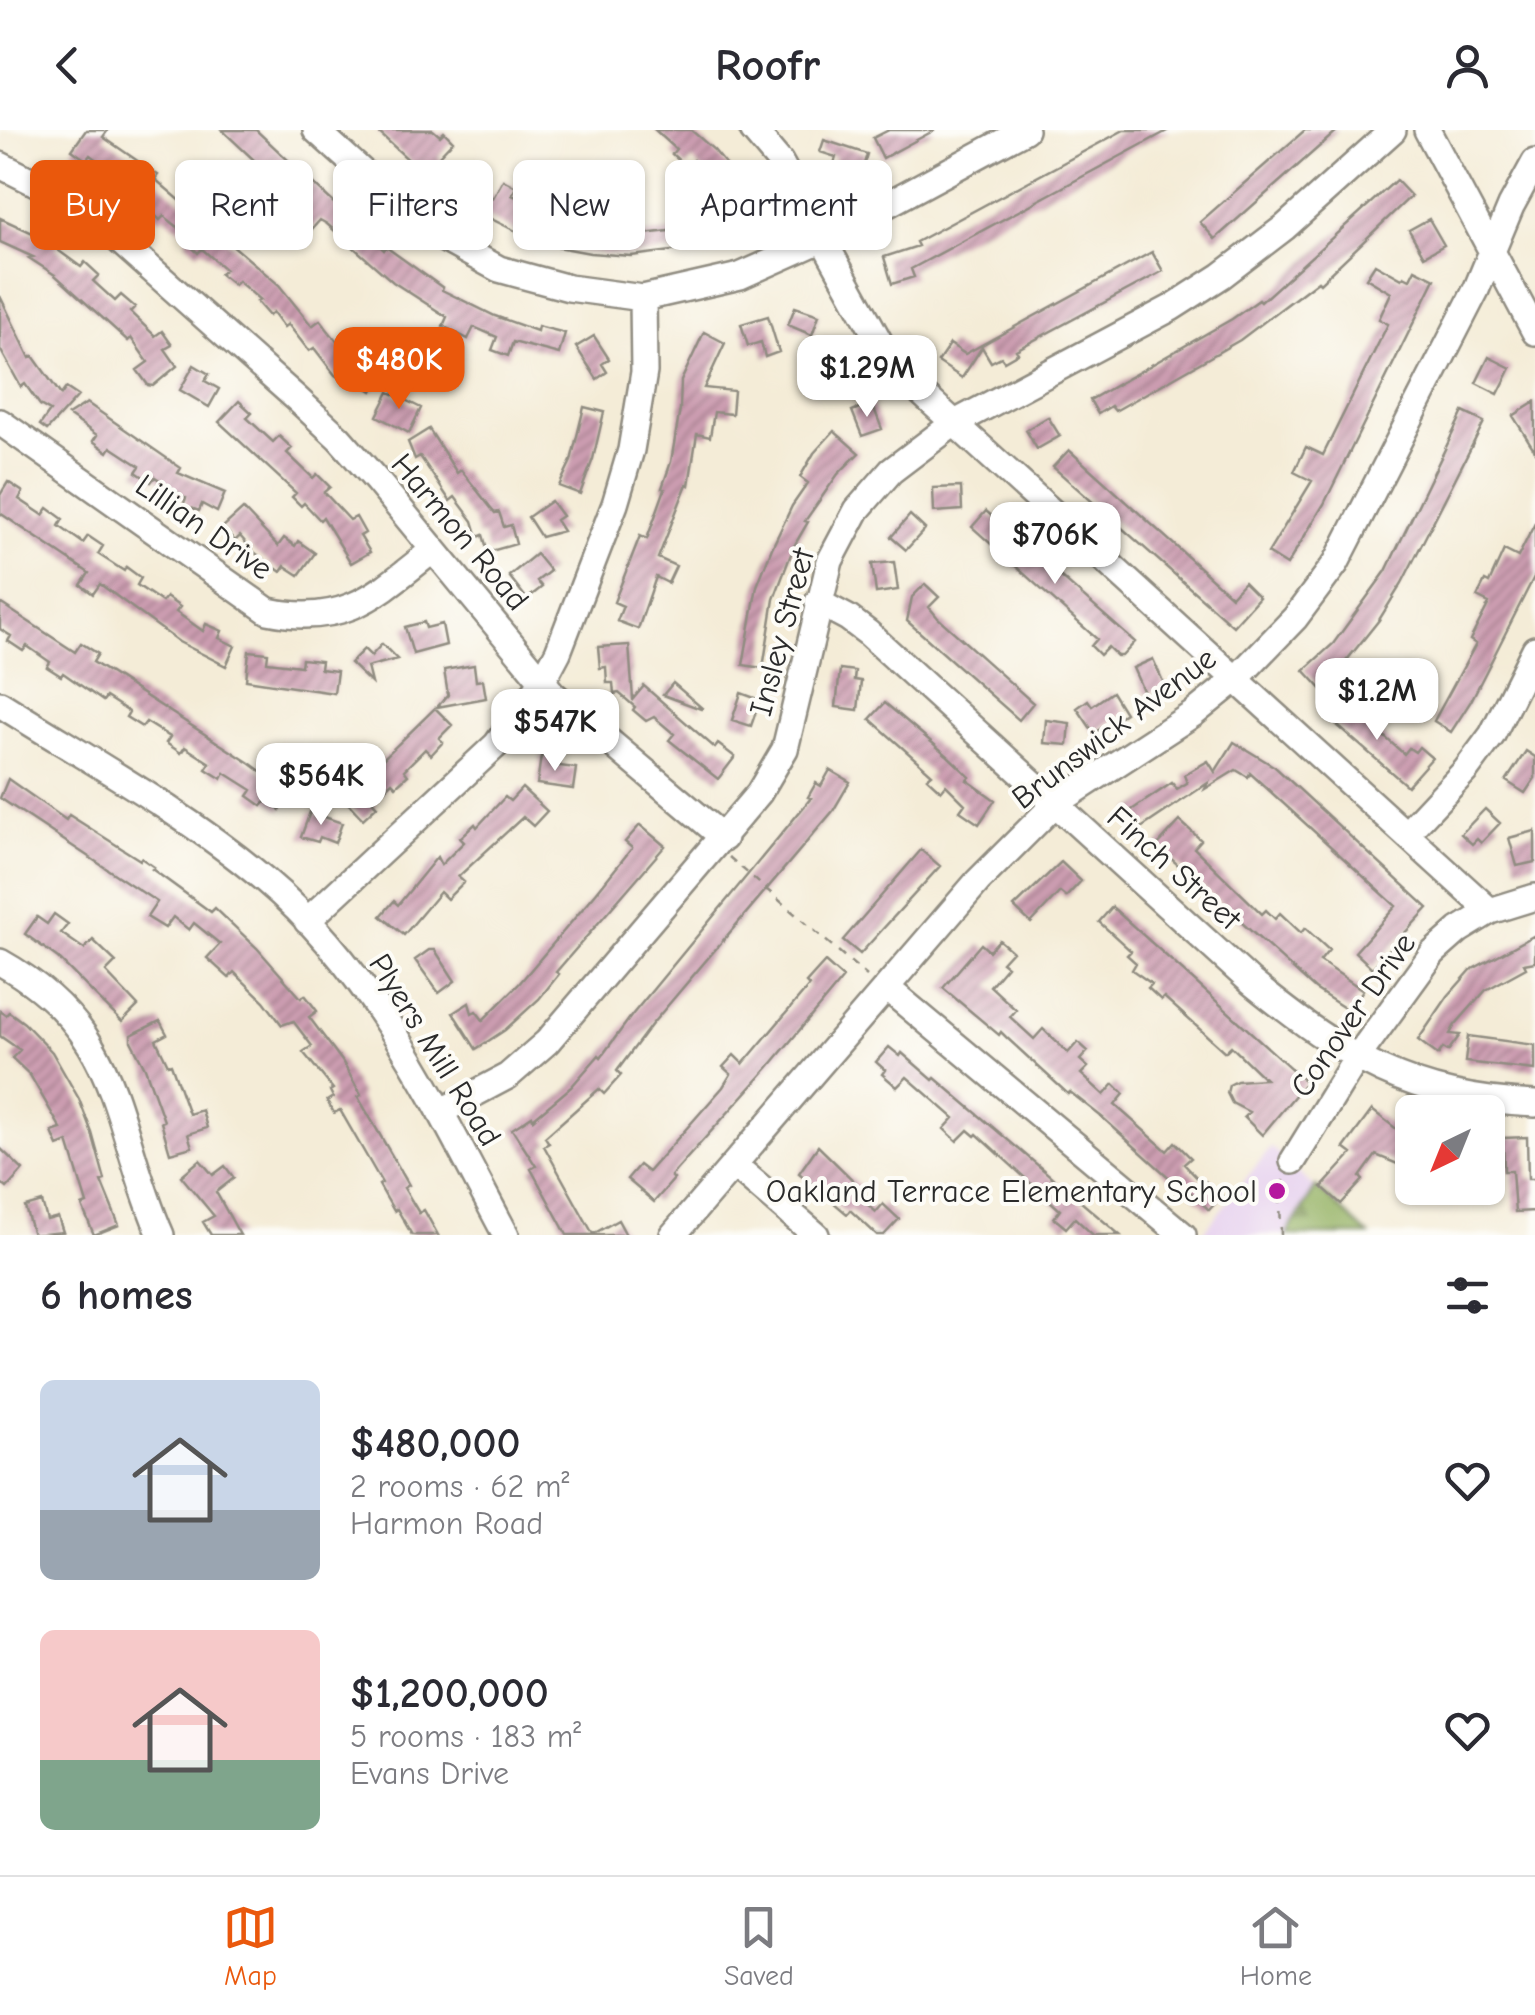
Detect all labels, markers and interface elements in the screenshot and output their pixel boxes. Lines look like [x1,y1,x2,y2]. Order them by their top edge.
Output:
icon: back [40,38,95,93]
icon: person [1440,38,1495,93]
text: Roofr [715,39,820,91]
chip: Buy [30,160,155,250]
chip: Rent [175,160,313,250]
chip: Filters [333,160,493,250]
chip: New [513,160,645,250]
chip: Apartment [665,160,892,250]
pin: $480K [329,327,469,412]
pin: $1.29M [786,335,948,420]
text: $480K [356,341,442,378]
text: $1.29M [819,349,915,386]
street label: Harmon Road [384,446,536,618]
street label: Lillian Drive [129,466,279,588]
pin: $706K [985,502,1125,587]
text: $706K [1012,516,1098,553]
street label: Insley Street [742,543,822,720]
street label: Brunswick Avenue [1005,639,1223,817]
pin: $1.2M [1307,658,1447,743]
text: $1.2M [1337,672,1417,709]
pin: $547K [485,689,625,774]
text: $547K [513,703,597,740]
pin: $564K [251,743,391,828]
text: $564K [278,757,364,794]
street label: Finch Street [1100,798,1249,938]
street label: Conover Drive [1283,926,1423,1104]
street label: Plyers Mill Road [361,947,509,1153]
north arrow [1395,1095,1505,1205]
map controls [1395,1095,1505,1205]
place label: Oakland Terrace Elementary School [766,1173,1257,1210]
marker: Oakland Terrace Elementary School [1266,1180,1288,1202]
icon: filters [1440,1268,1495,1323]
text: 6 homes [40,1271,193,1320]
text: $480,000 [350,1419,521,1468]
icon: home [120,1420,240,1540]
icon: heart [1440,1453,1495,1508]
text: 2 rooms · 62 m² [350,1468,569,1505]
text: Harmon Road [350,1505,543,1542]
text: $1,200,000 [350,1669,549,1718]
icon: home [120,1670,240,1790]
icon: heart [1440,1703,1495,1758]
text: 5 rooms · 183 m² [350,1718,581,1755]
text: Evans Drive [350,1755,509,1792]
tab: Map [223,1900,278,1992]
tab: Saved [724,1900,794,1992]
tab: Home [1240,1900,1312,1992]

